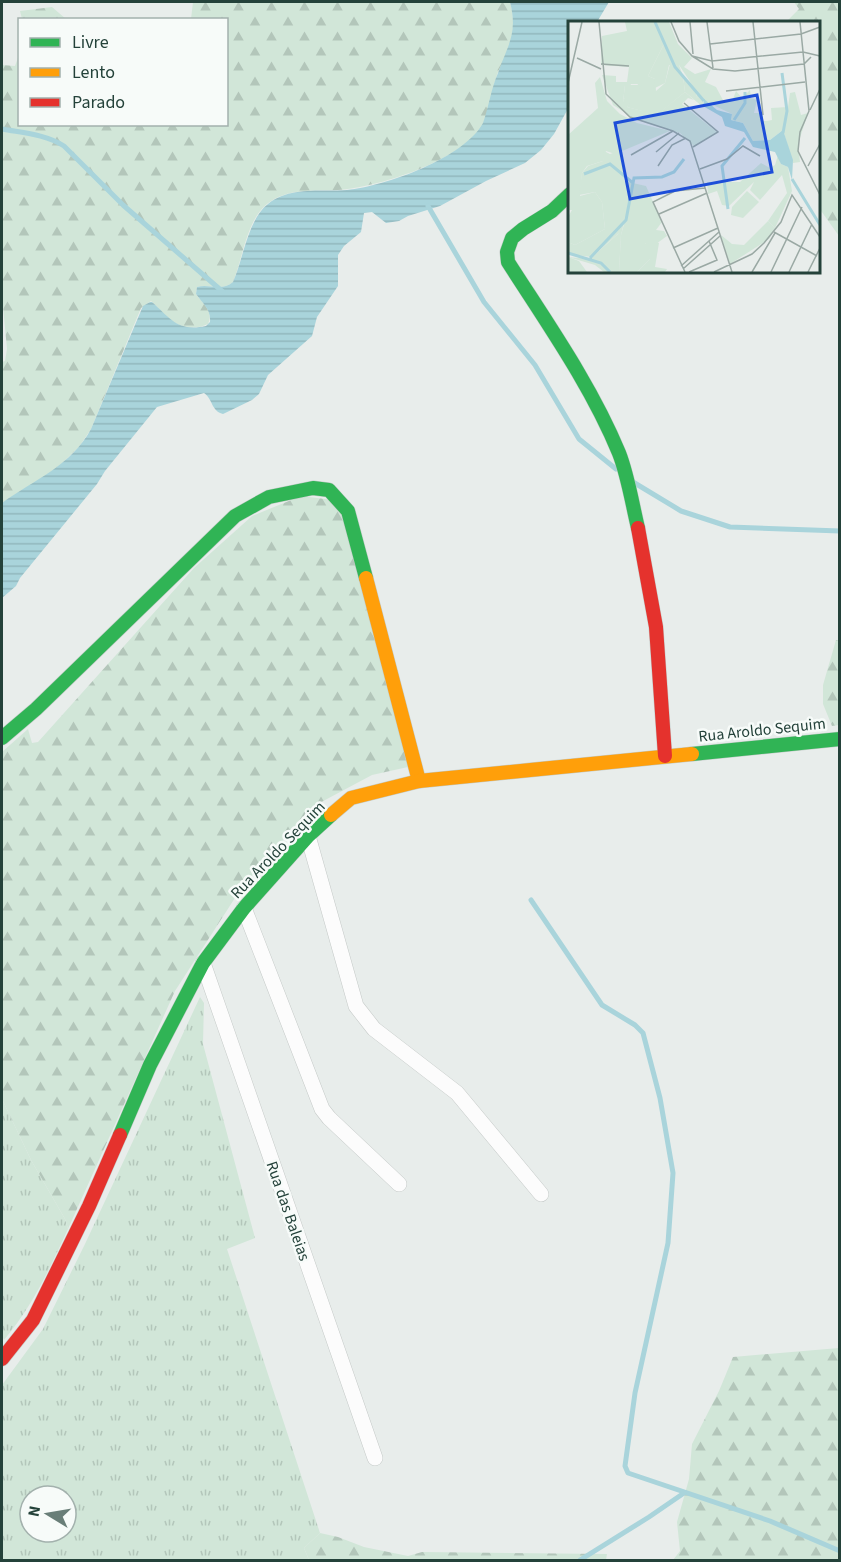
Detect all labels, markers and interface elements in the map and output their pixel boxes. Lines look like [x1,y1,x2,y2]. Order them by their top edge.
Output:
legend [18,18,228,126]
inset map [568,21,820,273]
text: Livre [72,30,109,55]
text: Lento [72,60,115,85]
text: Parado [72,90,125,115]
street label: Rua Aroldo Sequim [697,712,827,748]
street label: Rua Aroldo Sequim [226,796,330,904]
street label: Rua das Baleias [261,1158,315,1264]
north arrow [18,1484,78,1544]
text: N [22,1504,46,1519]

